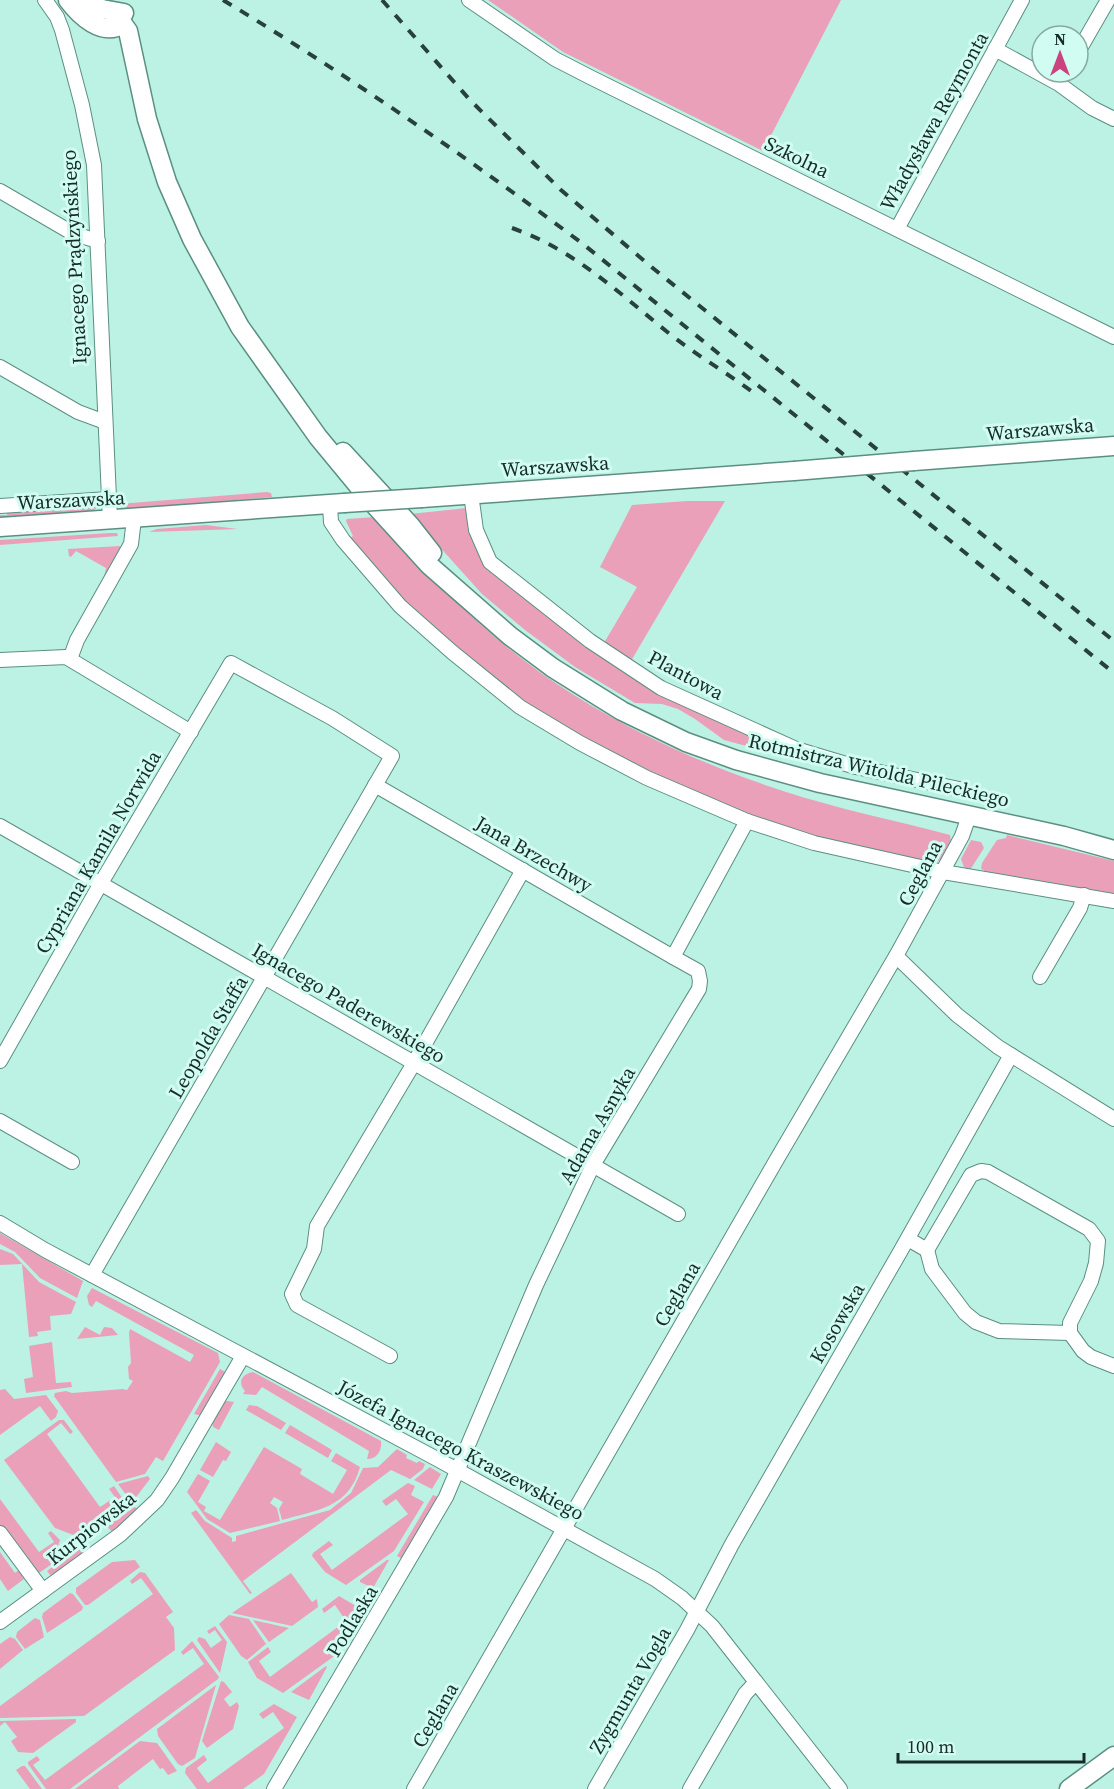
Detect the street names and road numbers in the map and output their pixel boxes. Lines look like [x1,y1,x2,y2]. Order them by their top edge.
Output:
street label: Władysława Reymonta [873,26,995,216]
street label: Szkolna [760,129,835,185]
street label: Ignacego Prądzyńskiego [54,149,94,365]
street label: Warszawska [985,410,1096,448]
street label: Warszawska [500,448,611,484]
street label: Warszawska [16,483,127,517]
street label: Plantowa [643,643,730,707]
street label: Rotmistrza Witolda Pileckiego [746,726,1012,814]
street label: Cypriana Kamila Norwida [28,745,168,959]
street label: Jana Brzechwy [469,809,598,899]
street label: Ceglana [891,834,949,911]
street label: Ignacego Paderewskiego [247,936,451,1070]
street label: Leopolda Staffa [162,970,255,1103]
street label: Adama Asnyka [552,1060,642,1189]
street label: Ceglana [647,1255,707,1332]
street label: Kosowska [803,1277,872,1368]
street label: Józefa Ignacego Kraszewskiego [332,1372,589,1527]
street label: Kurpiowska [40,1484,142,1572]
street label: Podlaska [320,1579,385,1662]
street label: Zygmunta Vogla [582,1621,678,1759]
street label: Ceglana [405,1676,465,1753]

